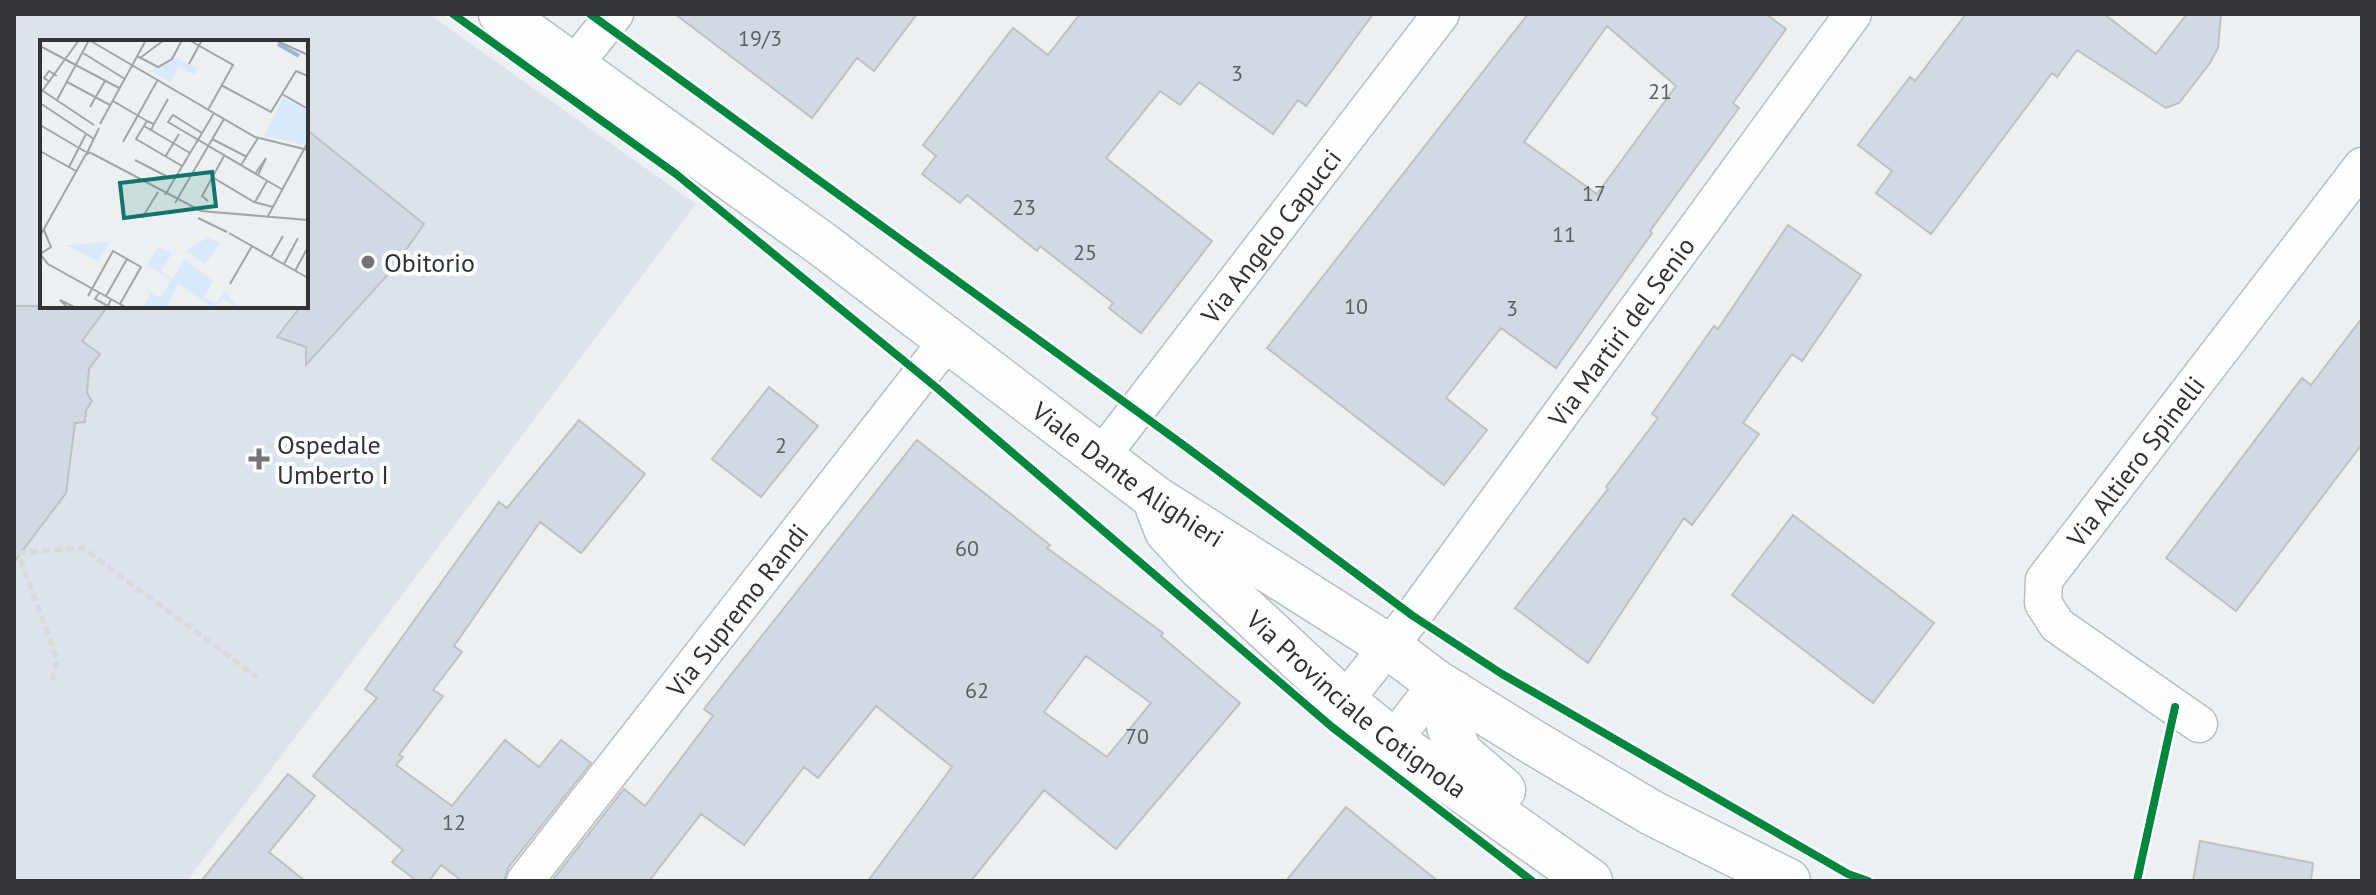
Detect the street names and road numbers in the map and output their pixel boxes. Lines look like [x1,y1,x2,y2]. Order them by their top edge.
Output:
street label: Via Angelo Capucci [1193,142,1348,331]
street label: Via Martiri del Senio [1540,230,1701,434]
street label: Via Altiero Spinelli [2059,369,2211,554]
street label: Viale Dante Alighieri [1025,393,1230,554]
street label: Via Supremo Randi [658,517,815,704]
street label: Via Provinciale Cotignola [1239,602,1474,805]

